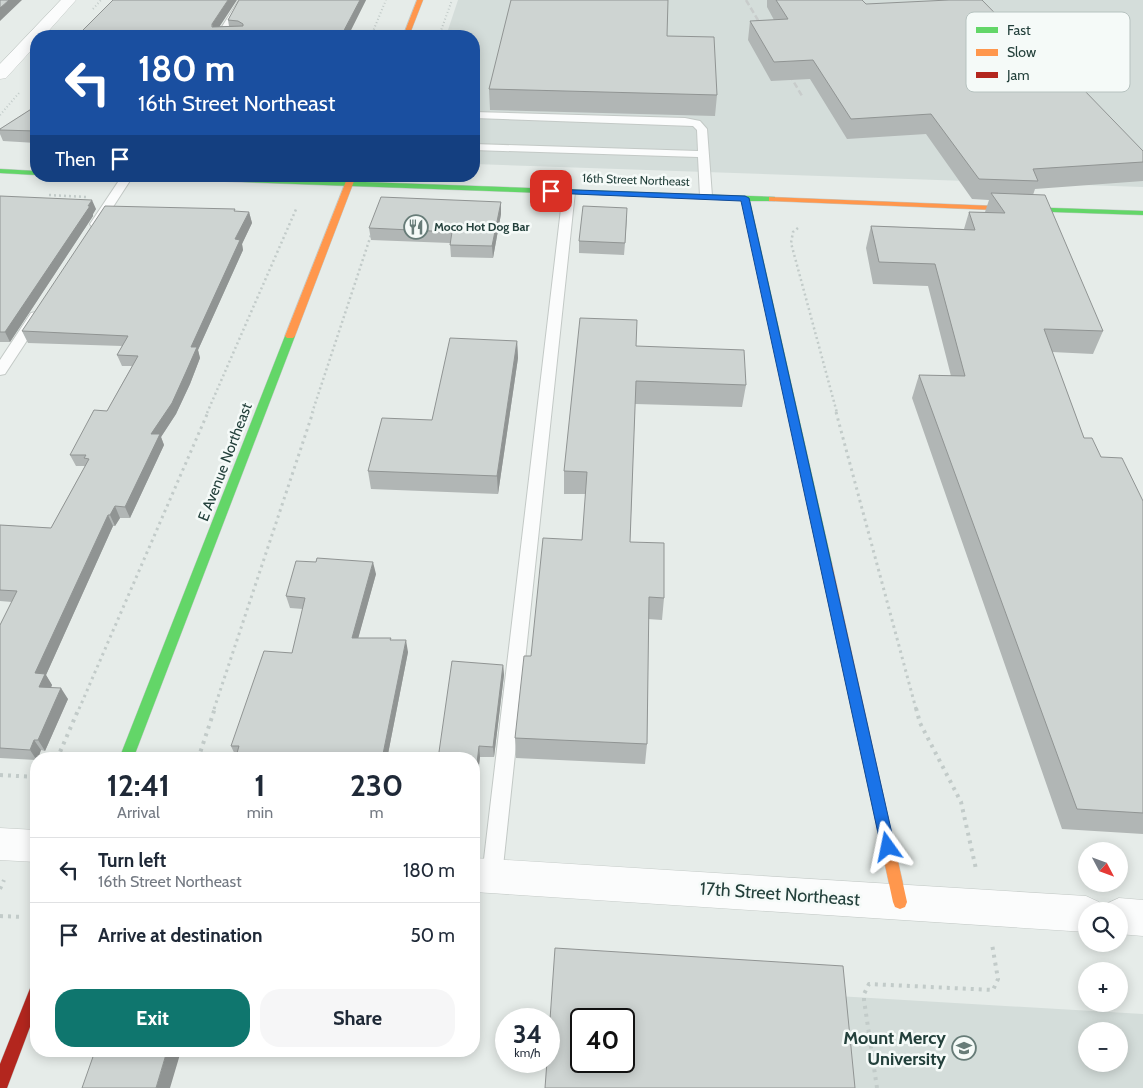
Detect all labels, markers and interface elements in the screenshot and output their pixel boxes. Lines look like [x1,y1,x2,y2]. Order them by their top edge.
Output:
legend [966,12,1130,92]
text: Fast [1007,21,1031,39]
text: Slow [1007,43,1036,61]
text: 180 m [138,47,235,90]
icon: left [55,50,120,115]
text: Jam [1006,66,1029,84]
text: 16th Street Northeast [138,90,335,117]
icon: arrive [106,145,134,173]
text: Then [55,148,96,171]
pin [530,170,572,212]
street label: 16th Street Northeast [582,170,690,189]
icon: arrive [537,177,565,205]
restaurant icon: Moco Hot Dog Bar [403,214,429,240]
place label: Moco Hot Dog Bar [434,219,529,234]
street label: E Avenue Northeast [194,400,256,524]
text: 12:41 [107,767,170,804]
text: 1 [254,767,265,804]
text: 230 [350,767,403,804]
text: Arrival [117,803,160,822]
text: min [247,803,273,822]
text: m [370,803,384,822]
position arrow [861,820,913,872]
north arrow [1078,842,1128,892]
map controls [1078,842,1128,1072]
text: Turn left [98,849,166,872]
icon: left [55,856,83,884]
text: 180 m [403,859,455,882]
text: 16th Street Northeast [98,872,242,891]
street label: 17th Street Northeast [699,877,861,911]
button: search [1078,902,1128,952]
icon: arrive [55,921,83,949]
text: Arrive at destination [98,924,262,947]
text: 50 m [411,924,455,947]
button: + [1078,962,1128,1012]
button: Exit [55,989,250,1047]
button: Share [260,989,455,1047]
speed limit sign: 40 [570,1008,635,1073]
text: 34 [513,1019,542,1049]
button: − [1078,1022,1128,1072]
place label: Mount Mercy University [843,1027,946,1070]
school or university icon: Mount Mercy University [951,1035,977,1061]
text: km/h [514,1045,541,1060]

